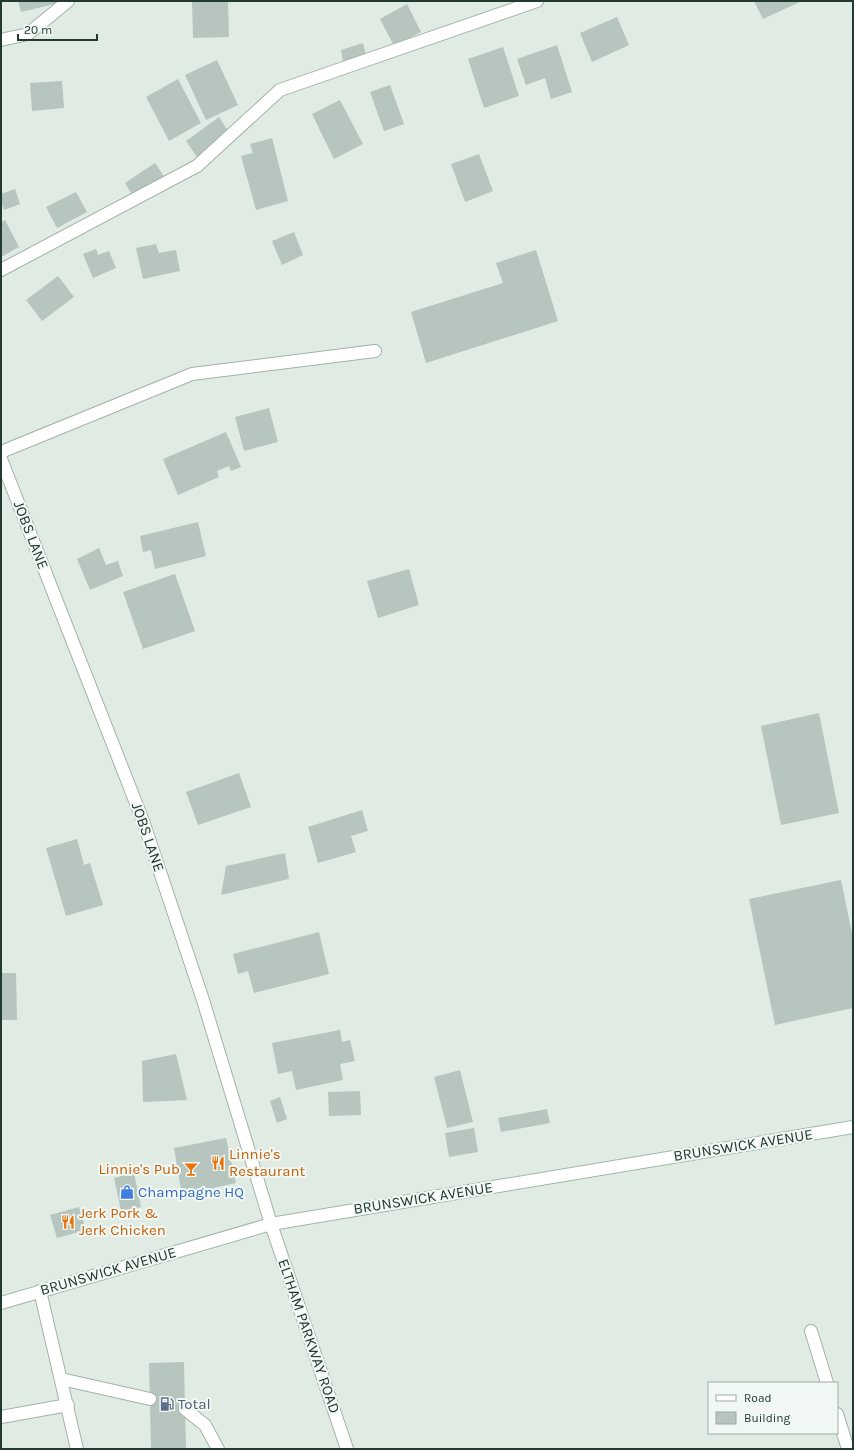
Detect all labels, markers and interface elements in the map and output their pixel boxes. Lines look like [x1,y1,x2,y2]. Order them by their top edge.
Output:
scale bar [18,16,97,42]
text: 20 m [24,23,52,37]
street label: JOBS LANE [10,498,52,572]
street label: JOBS LANE [128,800,168,874]
street label: BRUNSWICK AVENUE [672,1125,814,1165]
place label: Linnie's Restaurant [229,1145,305,1180]
restaurant icon: Linnie's Restaurant [210,1155,226,1171]
place label: Linnie's Pub [98,1160,180,1178]
bar icon: Linnie's Pub [183,1161,199,1177]
street label: BRUNSWICK AVENUE [352,1178,494,1218]
place label: Champagne HQ [138,1183,244,1201]
shop icon: Champagne HQ [119,1184,135,1200]
place label: Jerk Pork & Jerk Chicken [79,1204,166,1239]
restaurant icon: Jerk Pork & Jerk Chicken [60,1214,76,1230]
street label: BRUNSWICK AVENUE [38,1243,178,1299]
street label: ELTHAM PARKWAY ROAD [274,1256,344,1416]
legend [708,1382,838,1434]
text: Road [744,1391,772,1405]
place label: Total [178,1395,211,1413]
fuel station icon: Total [159,1396,175,1412]
text: Building [744,1411,791,1425]

